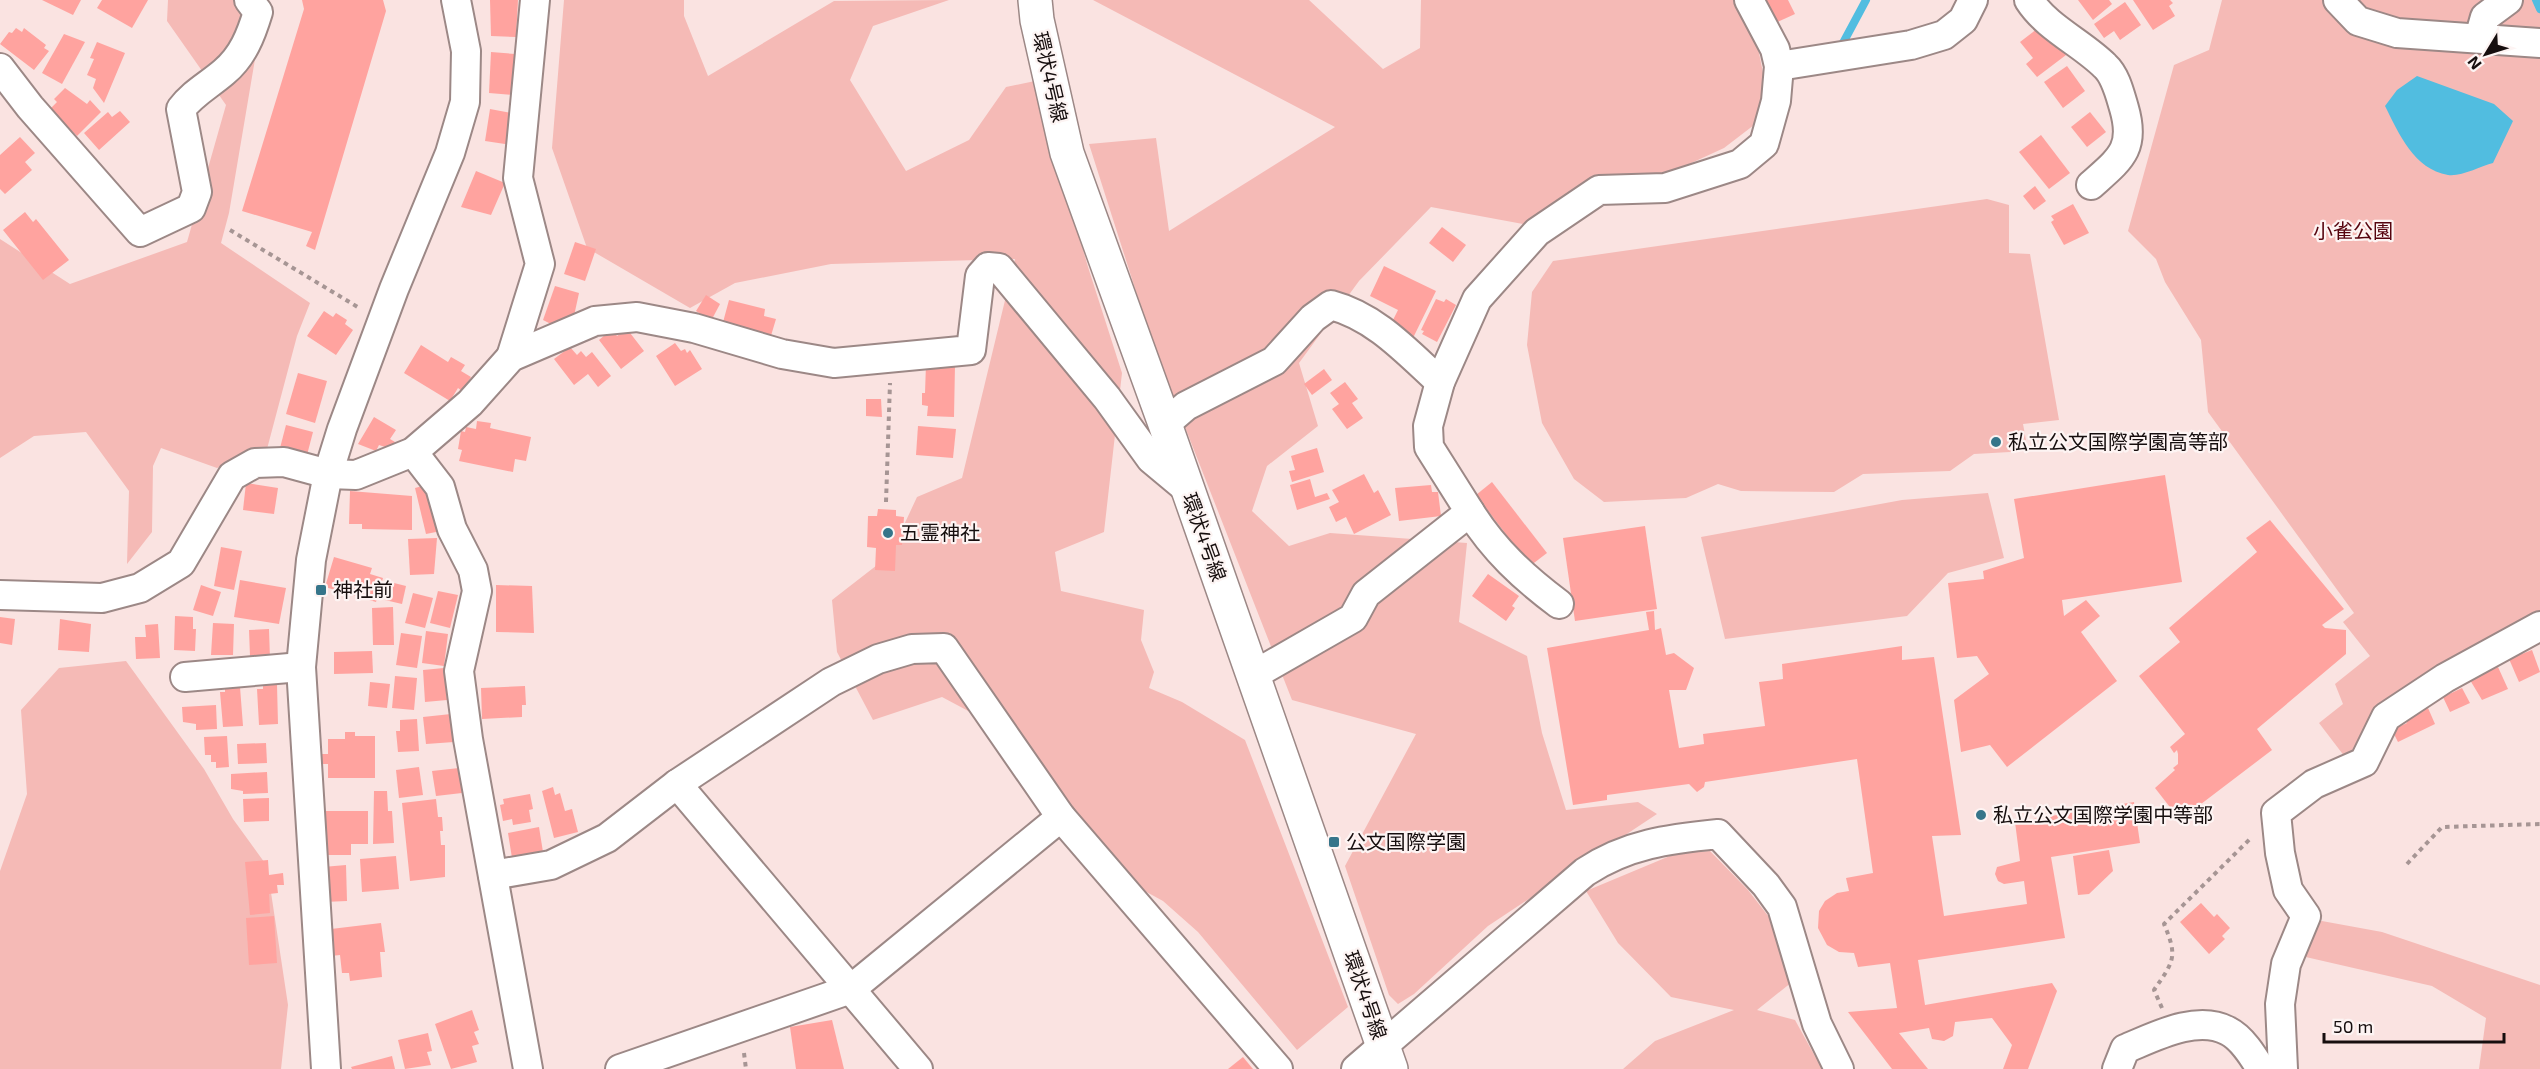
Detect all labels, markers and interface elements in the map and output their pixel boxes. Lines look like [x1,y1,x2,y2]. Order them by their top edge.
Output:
north arrow [2456,24,2516,84]
street label: 環状4号線 [1029,29,1073,124]
text: N [2463,53,2485,74]
park label: 小雀公園 [2313,218,2393,242]
place label: 私立公文国際学園高等部 [2008,429,2228,453]
marker: 私立公文国際学園高等部 [1989,435,2003,449]
street label: 環状4号線 [1178,489,1232,584]
place label: 五霊神社 [900,520,980,544]
marker: 五霊神社 [881,526,895,540]
place label: 神社前 [333,577,393,601]
marker: 神社前 [314,583,328,597]
place label: 私立公文国際学園中等部 [1993,802,2213,826]
marker: 私立公文国際学園中等部 [1974,808,1988,822]
place label: 公文国際学園 [1346,829,1466,853]
marker: 公文国際学園 [1327,835,1341,849]
street label: 環状4号線 [1340,947,1392,1042]
scale bar [2324,1006,2504,1044]
text: 50 m [2333,1015,2373,1037]

